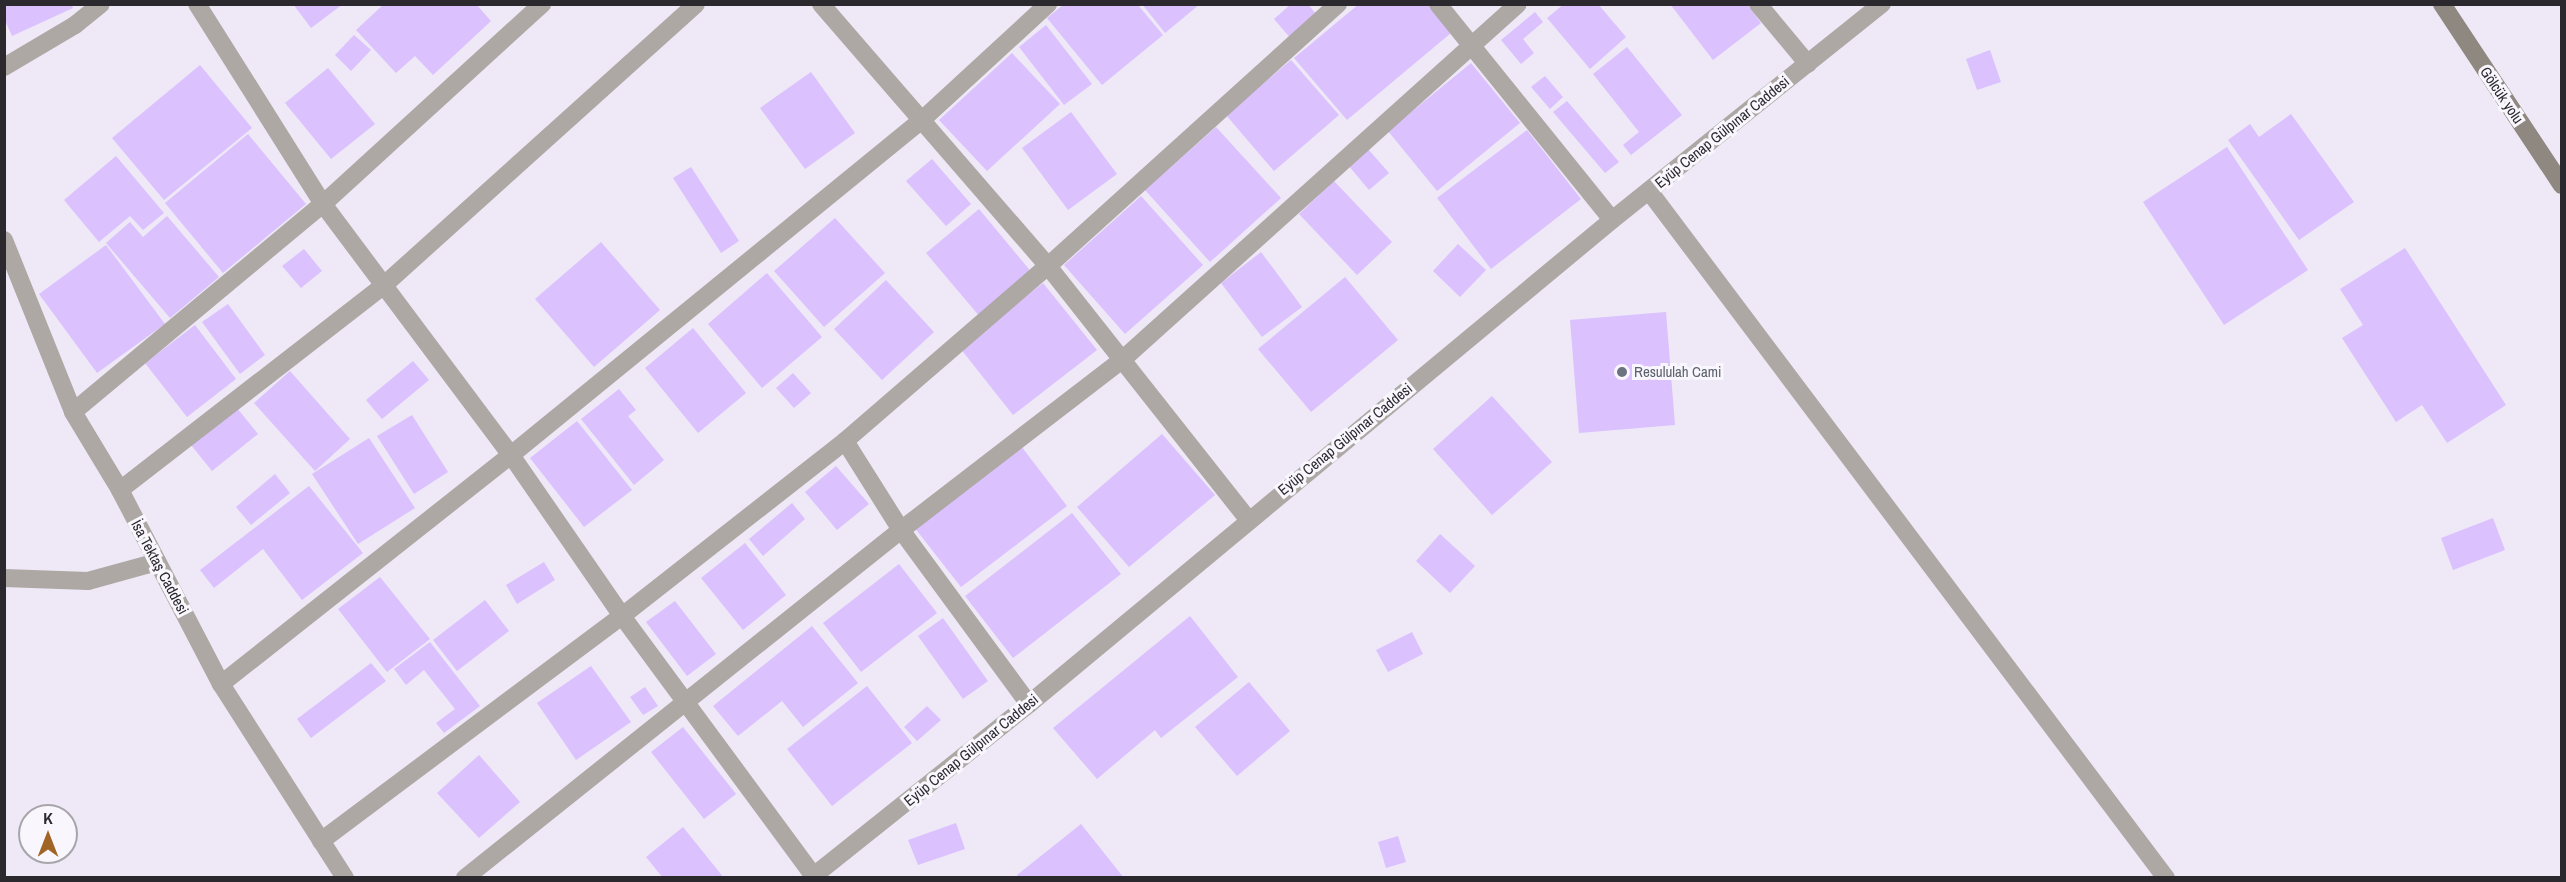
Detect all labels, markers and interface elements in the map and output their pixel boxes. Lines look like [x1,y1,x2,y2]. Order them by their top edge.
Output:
street label: Gölcük yolu [2477,63,2527,127]
street label: Eyüp Cenap Gülpınar Caddesi [1651,72,1793,192]
place label: Resululah Cami [1634,363,1721,381]
marker: Resululah Cami [1615,365,1629,379]
street label: Eyüp Cenap Gülpınar Caddesi [1274,379,1416,499]
street label: İsa Tektaş Caddesi [127,517,193,617]
street label: Eyüp Cenap Gülpınar Caddesi [900,690,1042,810]
north arrow [18,804,78,864]
text: K [43,807,53,829]

